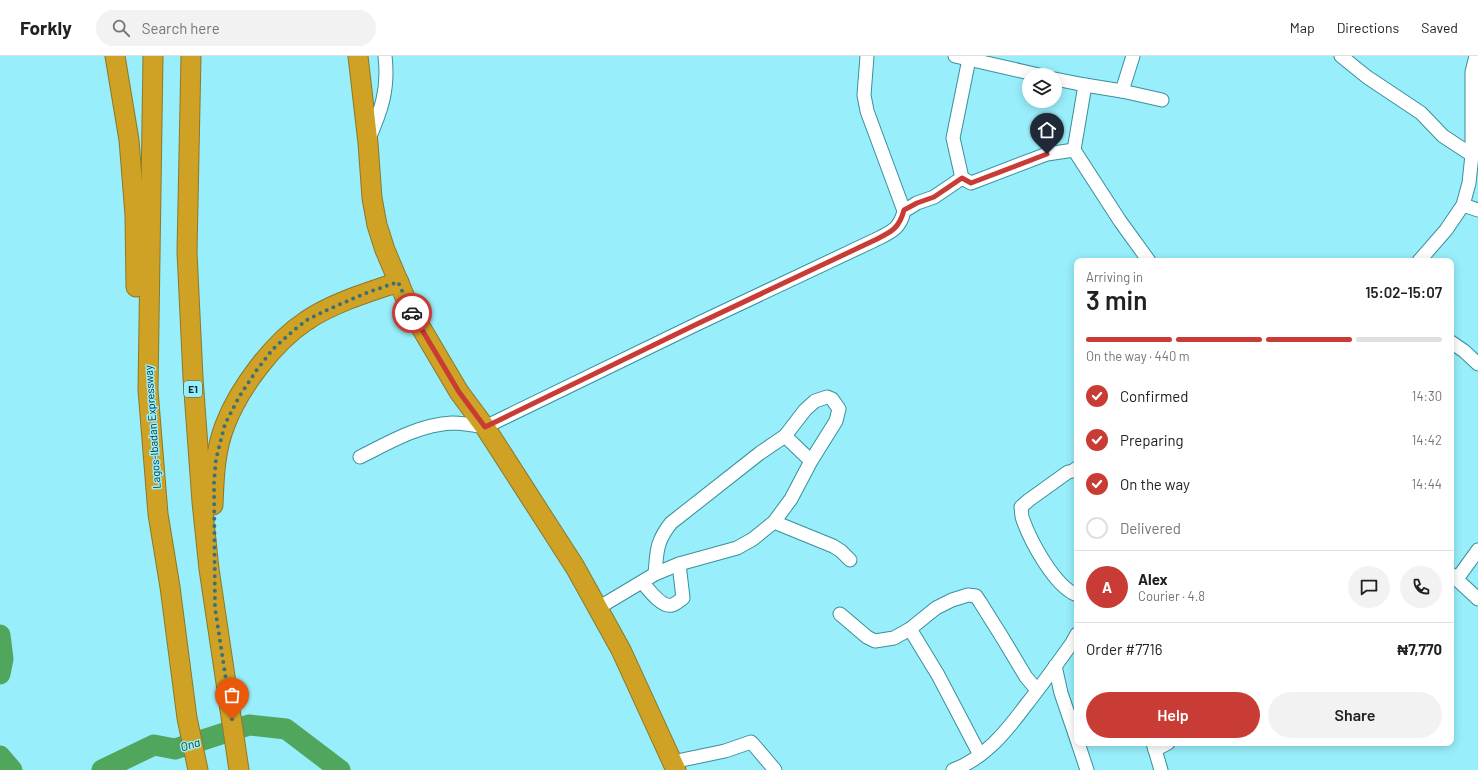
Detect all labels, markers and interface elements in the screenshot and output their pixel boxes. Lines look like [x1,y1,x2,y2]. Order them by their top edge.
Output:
search box [96,10,376,46]
text: Forkly [20,16,72,39]
icon: search [110,17,132,39]
text: Search here [142,19,220,37]
text: Map [1290,19,1315,36]
text: Directions [1337,19,1399,36]
text: Saved [1421,19,1458,36]
map controls [1022,68,1062,108]
button: layers [1022,68,1062,108]
pin [1030,113,1064,154]
icon: home [1036,119,1058,141]
text: Arriving in [1086,269,1143,285]
text: 15:02–15:07 [1365,283,1442,301]
text: 3 min [1086,284,1147,315]
courier [392,293,432,333]
icon: car [401,302,423,324]
text: On the way · 440 m [1086,348,1190,364]
street label: Lagos-Ibadan Expressway [141,365,163,489]
road number: E1 [184,381,202,397]
icon: check [1086,385,1108,407]
text: Confirmed [1120,387,1188,405]
text: 14:30 [1412,388,1442,404]
icon: check [1086,429,1108,451]
text: Preparing [1120,431,1184,449]
text: 14:42 [1412,432,1442,448]
icon: check [1086,473,1108,495]
text: On the way [1120,475,1190,493]
text: 14:44 [1412,476,1442,492]
text: Delivered [1120,519,1181,537]
button: chat [1348,566,1390,608]
button: phone [1400,566,1442,608]
text: Alex [1138,570,1168,588]
text: A [1102,578,1112,596]
text: Courier · 4.8 [1138,588,1205,604]
text: Order #7716 [1086,640,1162,658]
text: ₦7,770 [1397,640,1442,658]
pin [215,678,249,719]
icon: bag [221,684,243,706]
button: Help [1086,692,1260,738]
button: Share [1268,692,1442,738]
water label: Ona [178,734,202,754]

